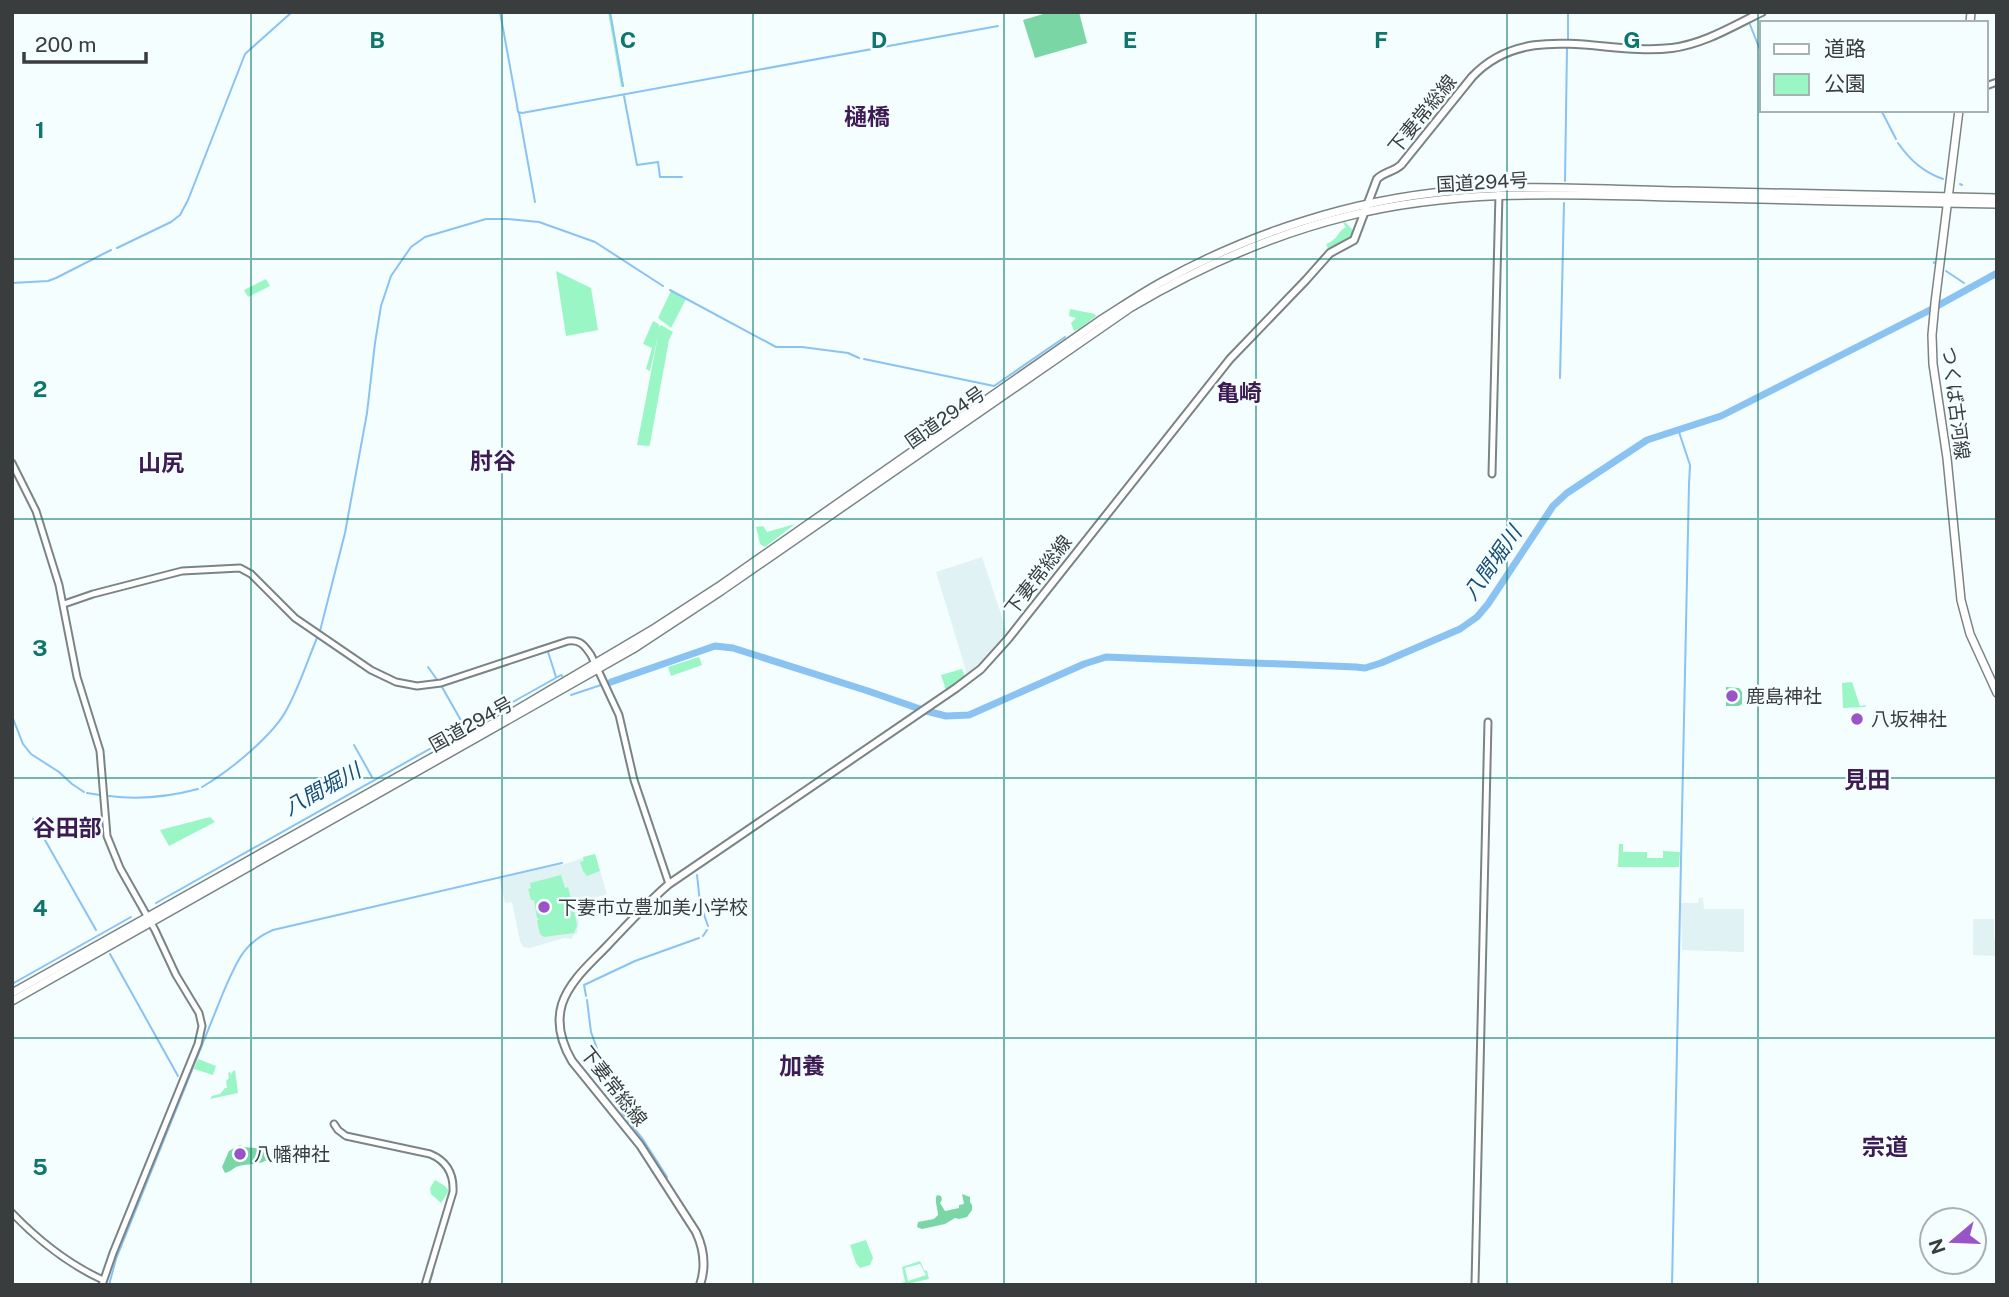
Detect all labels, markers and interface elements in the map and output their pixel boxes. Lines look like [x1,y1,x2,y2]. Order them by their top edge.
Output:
scale bar [24,21,147,65]
legend [1760,21,1988,112]
text: B [369,26,385,53]
text: C [620,26,636,53]
text: D [871,26,887,53]
text: E [1123,26,1137,53]
text: F [1374,26,1388,53]
text: G [1623,26,1641,53]
text: 200 m [35,32,96,57]
text: 道路 [1824,36,1866,61]
street label: 下妻常総線 [1384,70,1460,158]
text: 公園 [1824,71,1866,96]
district label: 樋橋 [844,103,890,130]
text: 1 [35,116,45,143]
street label: 国道294号 [1435,169,1529,195]
street label: つくば古河線 [1938,345,1974,461]
text: 2 [33,375,47,402]
district label: 亀崎 [1216,379,1262,406]
street label: 国道294号 [901,382,989,452]
district label: 肘谷 [470,447,516,474]
district label: 山尻 [138,449,184,476]
water label: 八間堀川 [1458,520,1527,605]
street label: 下妻常総線 [1000,531,1076,619]
text: 3 [32,634,48,661]
place label: 鹿島神社 [1746,685,1822,707]
marker: 鹿島神社 [1724,688,1740,704]
street label: 国道294号 [425,692,517,756]
place label: 八坂神社 [1871,708,1947,730]
marker: 八坂神社 [1849,711,1865,727]
water label: 八間堀川 [279,757,367,820]
district label: 見田 [1844,766,1890,793]
district label: 谷田部 [33,814,102,841]
text: 4 [32,894,48,921]
place label: 下妻市立豊加美小学校 [558,896,748,918]
marker: 下妻市立豊加美小学校 [536,899,552,915]
street label: 下妻常総線 [576,1042,652,1130]
district label: 加養 [779,1052,825,1079]
district label: 宗道 [1862,1133,1908,1160]
place label: 八幡神社 [254,1143,330,1165]
marker: 八幡神社 [232,1146,248,1162]
text: 5 [32,1153,48,1180]
north arrow [1918,1206,1988,1276]
text: N [1924,1236,1950,1257]

